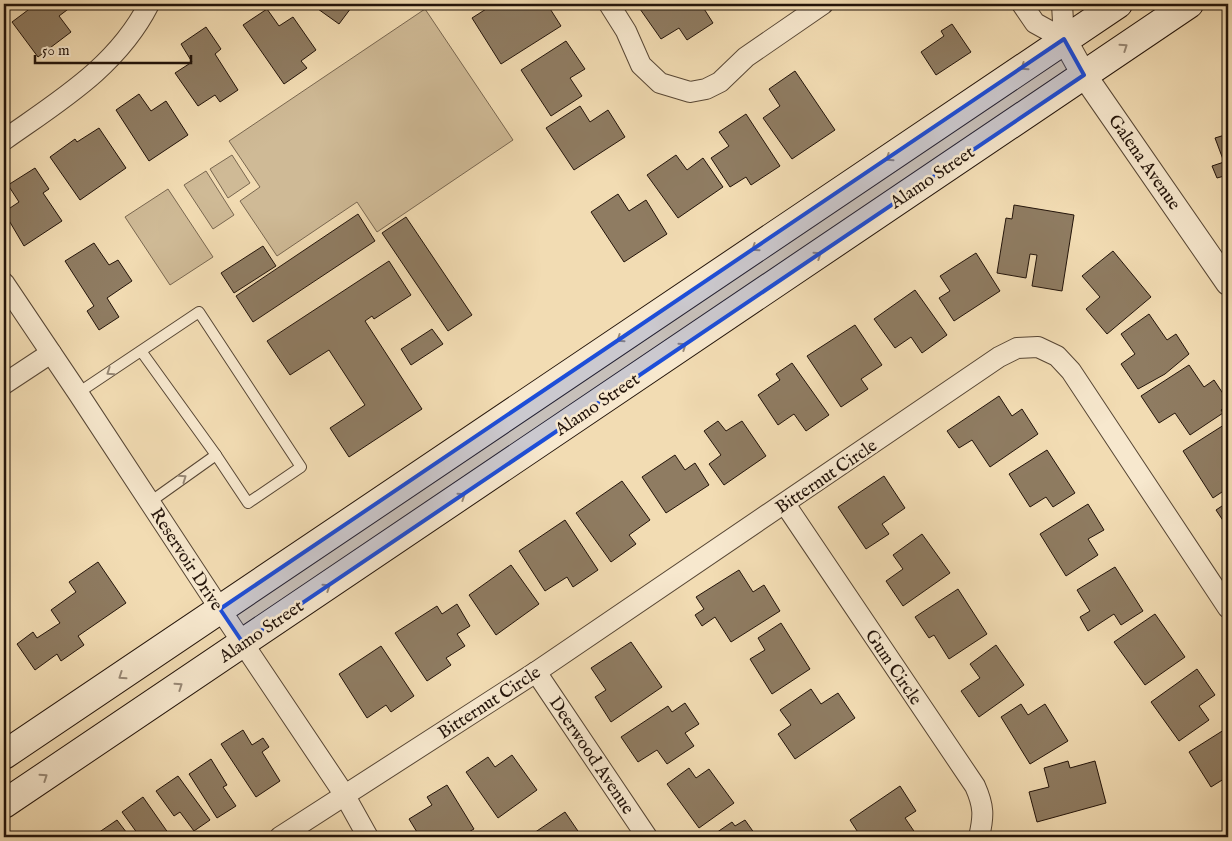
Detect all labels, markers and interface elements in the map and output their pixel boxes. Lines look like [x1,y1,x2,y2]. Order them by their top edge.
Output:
scale bar [35,32,191,64]
text: 50 m [42,41,70,60]
one-way arrow [1119,44,1128,54]
one-way arrow [1020,61,1030,70]
street label: Galena Avenue [1102,111,1185,215]
street label: Alamo Street [885,142,980,215]
one-way arrow [886,151,895,161]
one-way arrow [751,242,760,252]
one-way arrow [812,252,822,261]
one-way arrow [616,333,626,342]
one-way arrow [677,343,687,352]
one-way arrow [106,365,115,375]
street label: Alamo Street [550,369,645,442]
street label: Bitternut Circle [772,435,882,520]
one-way arrow [177,475,187,484]
one-way arrow [456,492,465,502]
street label: Reservoir Drive [144,504,227,615]
one-way arrow [321,584,331,593]
street label: Alamo Street [214,596,309,669]
street label: Gum Circle [859,626,926,710]
street label: Bitternut Circle [434,662,546,745]
one-way arrow [118,670,127,679]
one-way arrow [173,683,183,692]
street label: Deerwood Avenue [543,693,639,819]
one-way arrow [38,774,48,783]

